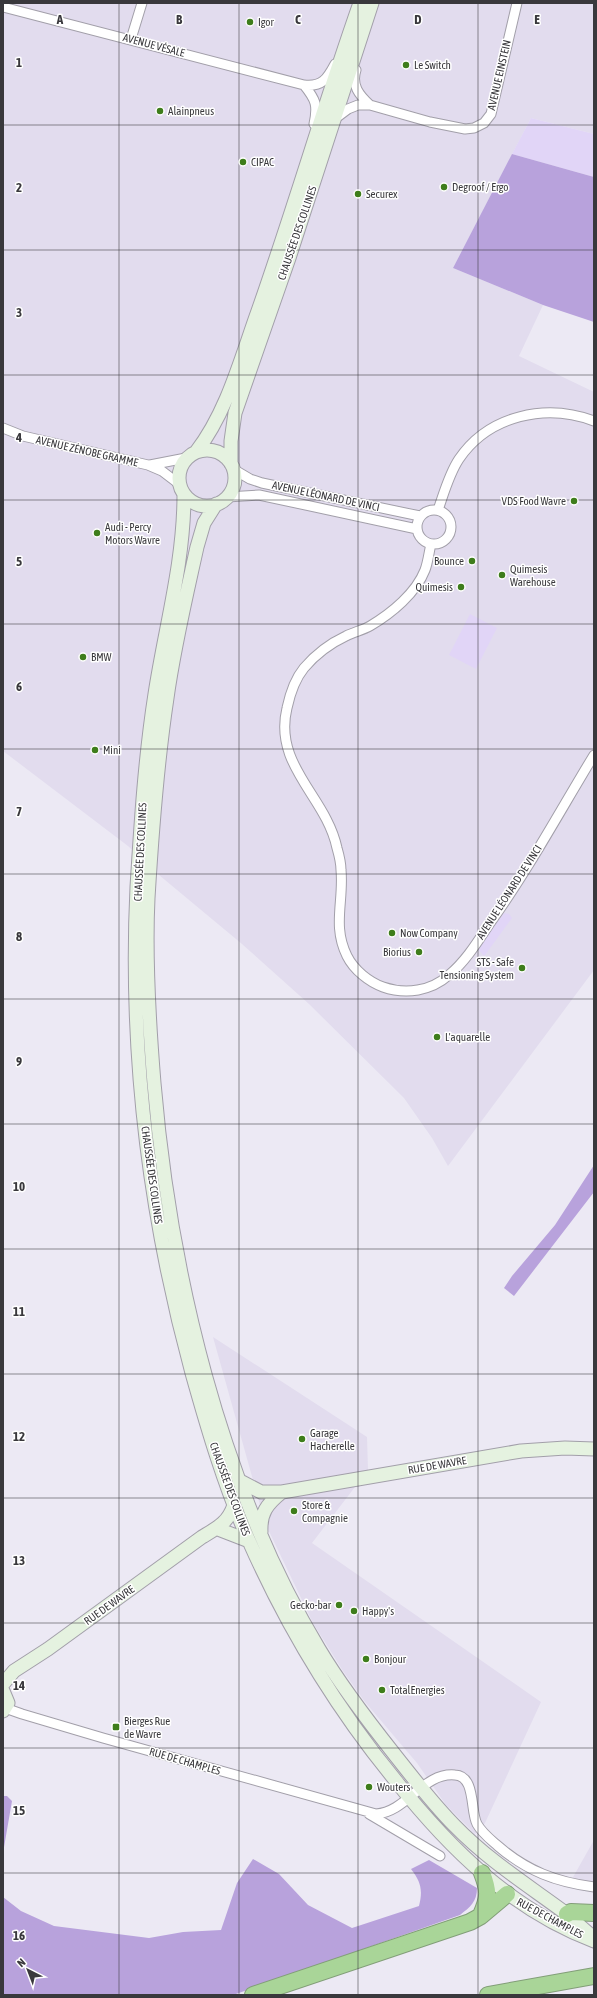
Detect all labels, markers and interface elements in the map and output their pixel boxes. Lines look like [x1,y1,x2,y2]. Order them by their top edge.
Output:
text: A [56,12,64,27]
text: B [176,12,183,27]
text: C [295,12,301,27]
text: D [414,12,422,27]
text: E [534,12,540,27]
place label: Igor [258,16,274,28]
marker: Igor [245,17,255,27]
street label: AVENUE VÉSALE [122,31,186,59]
street label: AVENUE EINSTEIN [485,39,513,111]
text: 1 [16,55,22,70]
place label: Le Switch [414,59,451,71]
marker: Le Switch [401,60,411,70]
place label: Alainpneus [168,105,214,117]
marker: Alainpneus [155,106,165,116]
place label: CIPAC [251,156,274,168]
marker: CIPAC [238,157,248,167]
text: 2 [16,180,22,195]
place label: Degroof / Ergo [452,181,509,193]
marker: Degroof / Ergo [439,182,449,192]
street label: CHAUSSÉE DES COLLINES [275,184,319,282]
place label: Securex [366,188,398,200]
marker: Securex [353,189,363,199]
text: 3 [16,305,22,320]
text: 4 [15,430,22,445]
street label: AVENUE ZÉNOBE GRAMME [35,433,140,469]
street label: AVENUE LÉONARD DE VINCI [271,479,381,513]
place label: VDS Food Wavre [502,495,566,507]
marker: VDS Food Wavre [569,496,579,506]
place label: Audi - Percy Motors Wavre [105,521,160,546]
marker: Audi - Percy Motors Wavre [92,528,102,538]
text: 5 [16,554,22,569]
place label: Bounce [434,555,464,567]
marker: Bounce [467,556,477,566]
place label: Quimesis Warehouse [510,563,556,588]
marker: Quimesis Warehouse [497,570,507,580]
place label: Quimesis [416,581,453,593]
marker: Quimesis [456,582,466,592]
place label: BMW [91,651,112,663]
marker: BMW [78,652,88,662]
text: 6 [16,679,22,694]
place label: Mini [103,744,121,756]
marker: Mini [90,745,100,755]
street label: CHAUSSÉE DES COLLINES [131,802,149,902]
text: 7 [16,804,22,819]
street label: AVENUE LÉONARD DE VINCI [474,843,544,941]
place label: Now Company [400,927,458,939]
marker: Now Company [387,928,397,938]
text: 8 [16,929,22,944]
place label: Biorius [383,946,411,958]
marker: Biorius [414,947,424,957]
place label: STS - Safe Tensioning System [440,956,514,981]
marker: STS - Safe Tensioning System [517,963,527,973]
place label: L'aquarelle [445,1031,490,1043]
marker: L'aquarelle [432,1032,442,1042]
text: 9 [16,1054,22,1069]
street label: CHAUSSÉE DES COLLINES [139,1125,165,1225]
text: 10 [13,1179,25,1194]
text: 11 [13,1304,25,1319]
place label: Garage Hacherelle [310,1427,355,1452]
text: 12 [13,1429,25,1444]
marker: Garage Hacherelle [297,1434,307,1444]
street label: CHAUSSÉE DES COLLINES [208,1441,253,1538]
street label: RUE DE WAVRE [407,1454,467,1476]
place label: Store & Compagnie [302,1499,348,1524]
marker: Store & Compagnie [289,1506,299,1516]
text: 13 [13,1553,25,1568]
street label: RUE DE WAVRE [82,1583,137,1627]
place label: Gecko-bar [290,1599,332,1611]
marker: Gecko-bar [334,1600,344,1610]
place label: Happy's [362,1605,394,1617]
marker: Happy's [349,1606,359,1616]
place label: Bonjour [374,1653,407,1665]
marker: Bonjour [361,1654,371,1664]
text: 14 [13,1678,25,1693]
place label: TotalEnergies [390,1684,445,1696]
marker: TotalEnergies [377,1685,387,1695]
place label: Bierges Rue de Wavre [124,1715,170,1740]
marker: Bierges Rue de Wavre [111,1722,121,1732]
street label: RUE DE CHAMPLES [148,1745,222,1777]
place label: Wouters [377,1781,410,1793]
marker: Wouters [364,1782,374,1792]
text: 15 [13,1803,25,1818]
street label: RUE DE CHAMPLES [515,1895,586,1941]
text: 16 [13,1928,25,1943]
north arrow [8,1950,48,1990]
text: N [15,1956,28,1969]

